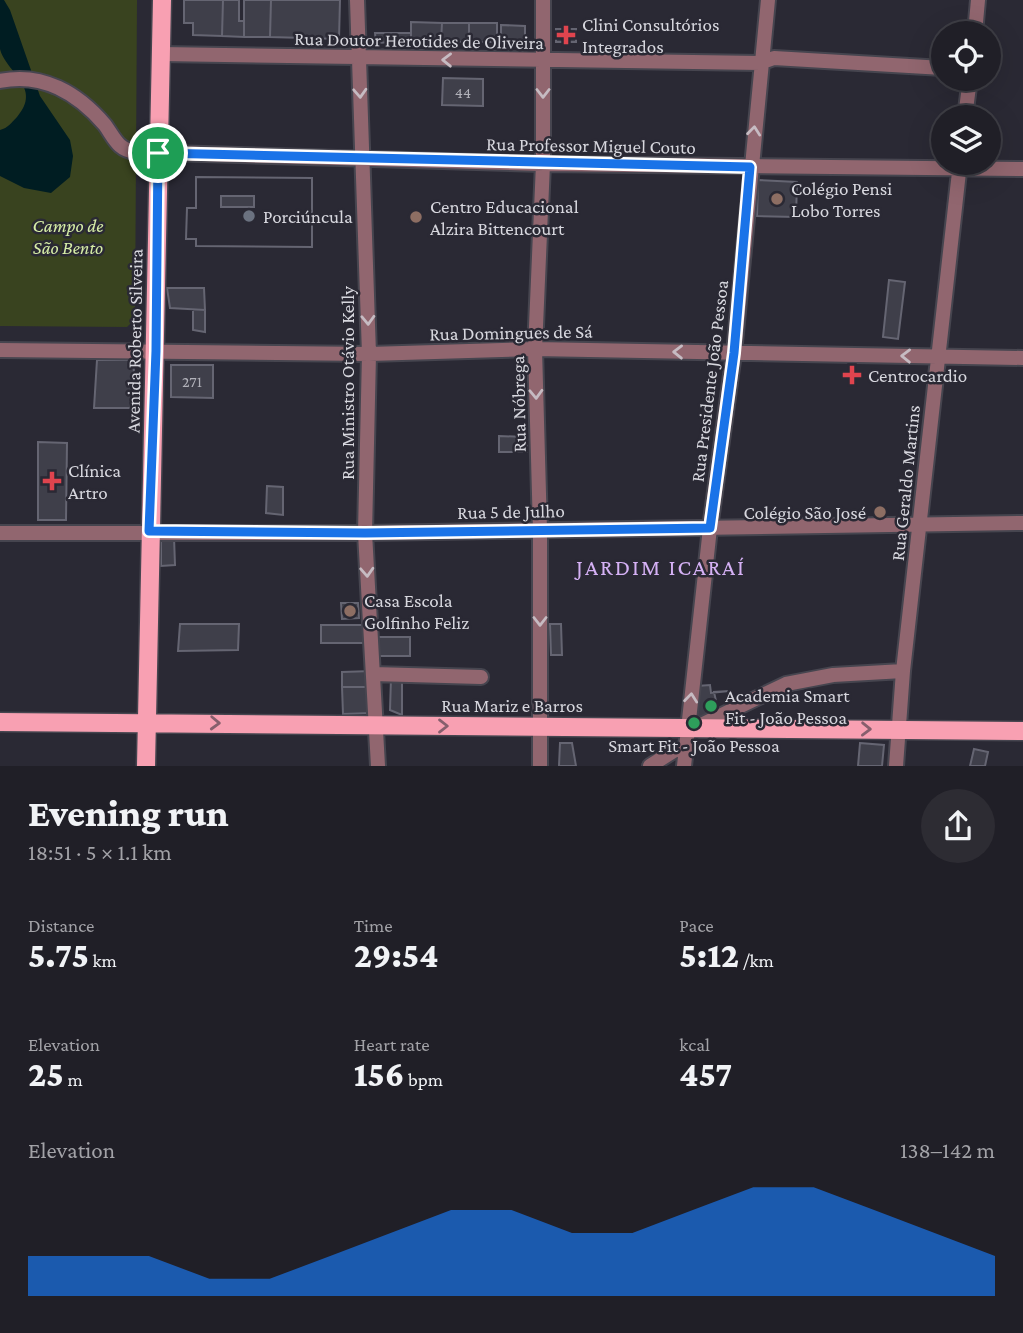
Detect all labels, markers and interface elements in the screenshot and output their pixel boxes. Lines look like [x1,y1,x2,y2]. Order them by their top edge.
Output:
place label: Clini Consultórios Integrados [582,14,719,57]
map controls [931,21,1001,175]
button: locate [931,21,1001,91]
marker: Clini Consultórios Integrados [556,25,576,45]
street label: Rua Doutor Herotides de Oliveira [294,28,544,53]
one-way arrow [441,52,452,67]
house number: 44 [455,84,471,101]
one-way arrow [352,87,367,98]
one-way arrow [535,88,551,98]
button: layers [931,105,1001,175]
pin [128,123,188,183]
one-way arrow [746,125,761,136]
street label: Rua Professor Miguel Couto [486,133,696,158]
icon: arrive [139,134,177,172]
place label: Colégio Pensi Lobo Torres [791,178,892,221]
marker: Colégio Pensi Lobo Torres [769,191,785,207]
place label: Centro Educacional Alzira Bittencourt [430,196,579,239]
place label: Porciúncula [263,206,353,227]
marker: Porciúncula [241,208,257,224]
marker: Centro Educacional Alzira Bittencourt [408,209,424,225]
park label: Campo de São Bento [33,215,103,258]
street label: Avenida Roberto Silveira [122,248,147,433]
street label: Rua Presidente João Pessoa [687,279,732,483]
street label: Rua Ministro Otávio Kelly [337,286,358,480]
one-way arrow [360,315,375,326]
street label: Rua Domingues de Sá [429,321,593,344]
one-way arrow [673,344,683,360]
one-way arrow [900,348,911,363]
street label: Rua Nóbrega [507,355,530,453]
marker: Centrocardio [842,365,862,385]
place label: Centrocardio [868,365,967,386]
house number: 271 [182,373,202,390]
one-way arrow [529,388,544,399]
street label: Rua Geraldo Martins [887,404,924,562]
place label: Clínica Artro [68,460,121,503]
marker: Clínica Artro [42,471,62,491]
street label: Rua 5 de Julho [457,500,565,523]
place label: Colégio São José [743,502,866,523]
marker: Colégio São José [872,504,888,520]
district label: JARDIM ICARAÍ [574,554,746,580]
one-way arrow [360,567,375,578]
place label: Casa Escola Golfinho Feliz [364,590,469,633]
marker: Casa Escola Golfinho Feliz [342,603,358,619]
one-way arrow [532,616,548,627]
place label: Academia Smart Fit - João Pessoa [725,685,850,728]
one-way arrow [684,692,699,704]
street label: Rua Mariz e Barros [441,695,583,716]
marker: Academia Smart Fit - João Pessoa [703,698,719,714]
one-way arrow [210,715,221,730]
marker: Smart Fit - João Pessoa [686,715,702,731]
one-way arrow [438,718,449,734]
one-way arrow [862,721,872,737]
place label: Smart Fit - João Pessoa [608,735,780,756]
button: share [921,789,995,863]
text: Evening run [28,792,229,834]
text: 18:51 · 5 × 1.1 km [28,839,172,865]
text: Distance [28,915,94,936]
text: Time [354,915,393,936]
text: Pace [679,915,714,936]
text: 5.75 [28,936,89,975]
text: 29:54 [354,936,439,975]
text: 5:12 [679,936,739,975]
text: km [89,950,117,971]
text: /km [739,950,774,971]
text: Elevation [28,1034,100,1055]
text: Heart rate [354,1034,430,1055]
text: kcal [679,1034,710,1055]
text: 25 [28,1055,64,1094]
text: 156 [354,1055,404,1094]
text: 457 [679,1055,732,1094]
text: m [64,1069,83,1090]
text: bpm [404,1069,443,1090]
text: Elevation [28,1137,115,1163]
text: 138–142 m [900,1137,995,1163]

